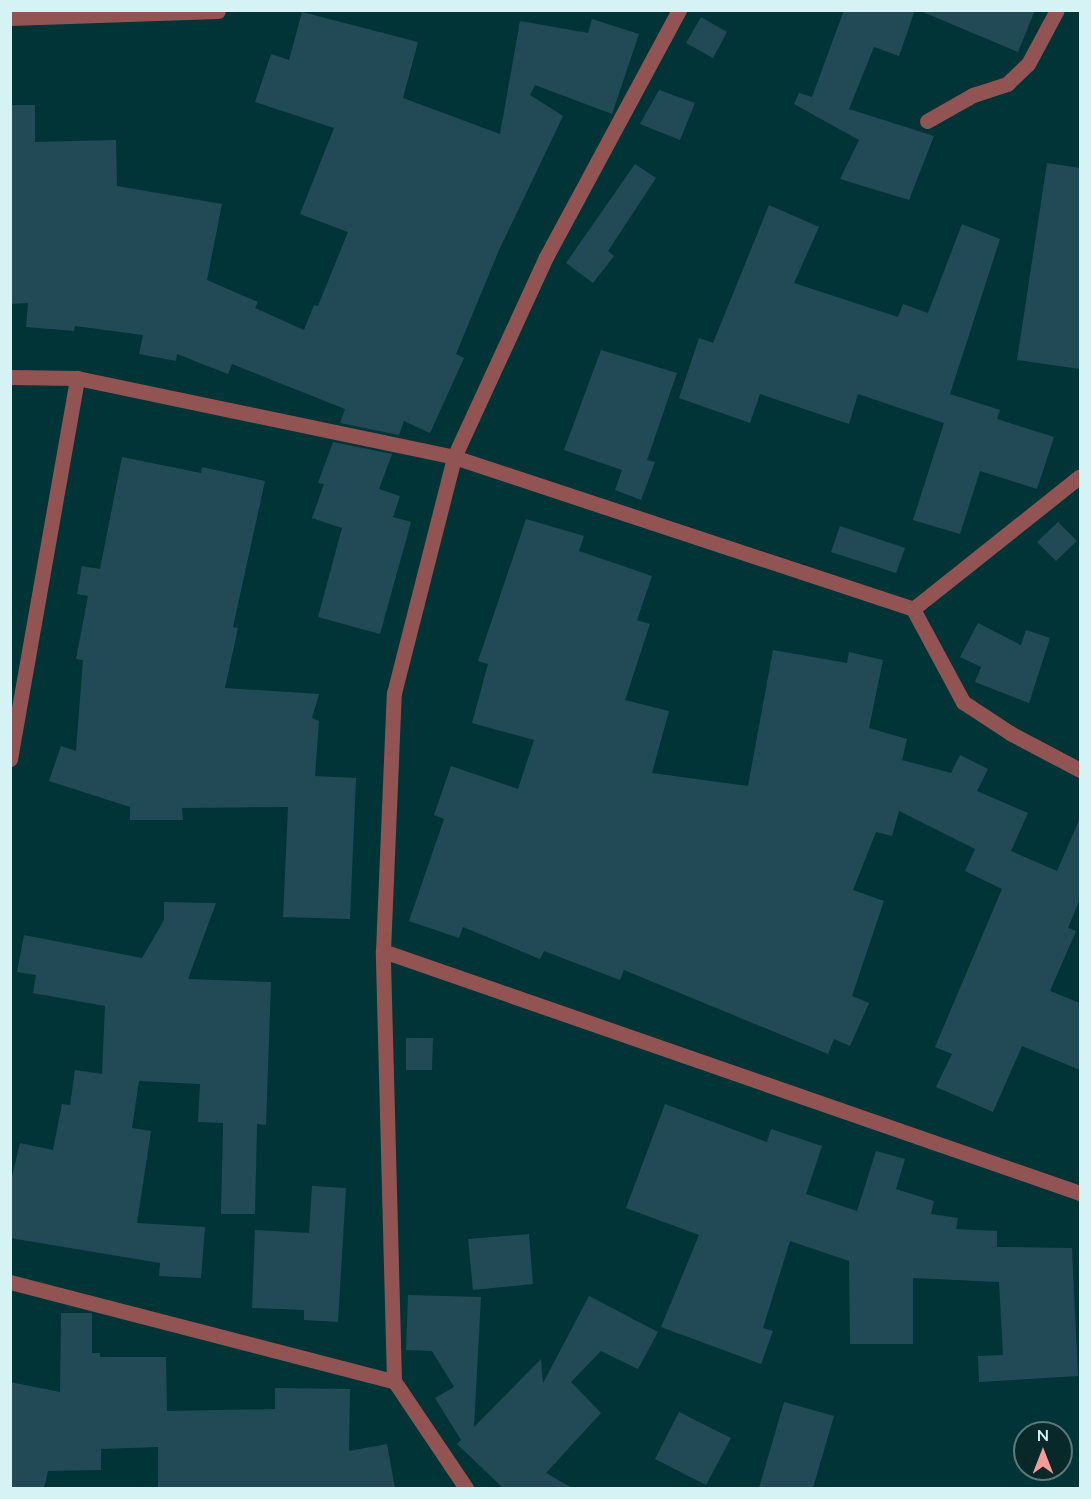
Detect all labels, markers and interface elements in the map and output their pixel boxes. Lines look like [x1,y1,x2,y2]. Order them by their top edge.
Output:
north arrow [1013,1421,1073,1481]
text: N [1037,1425,1049,1444]

